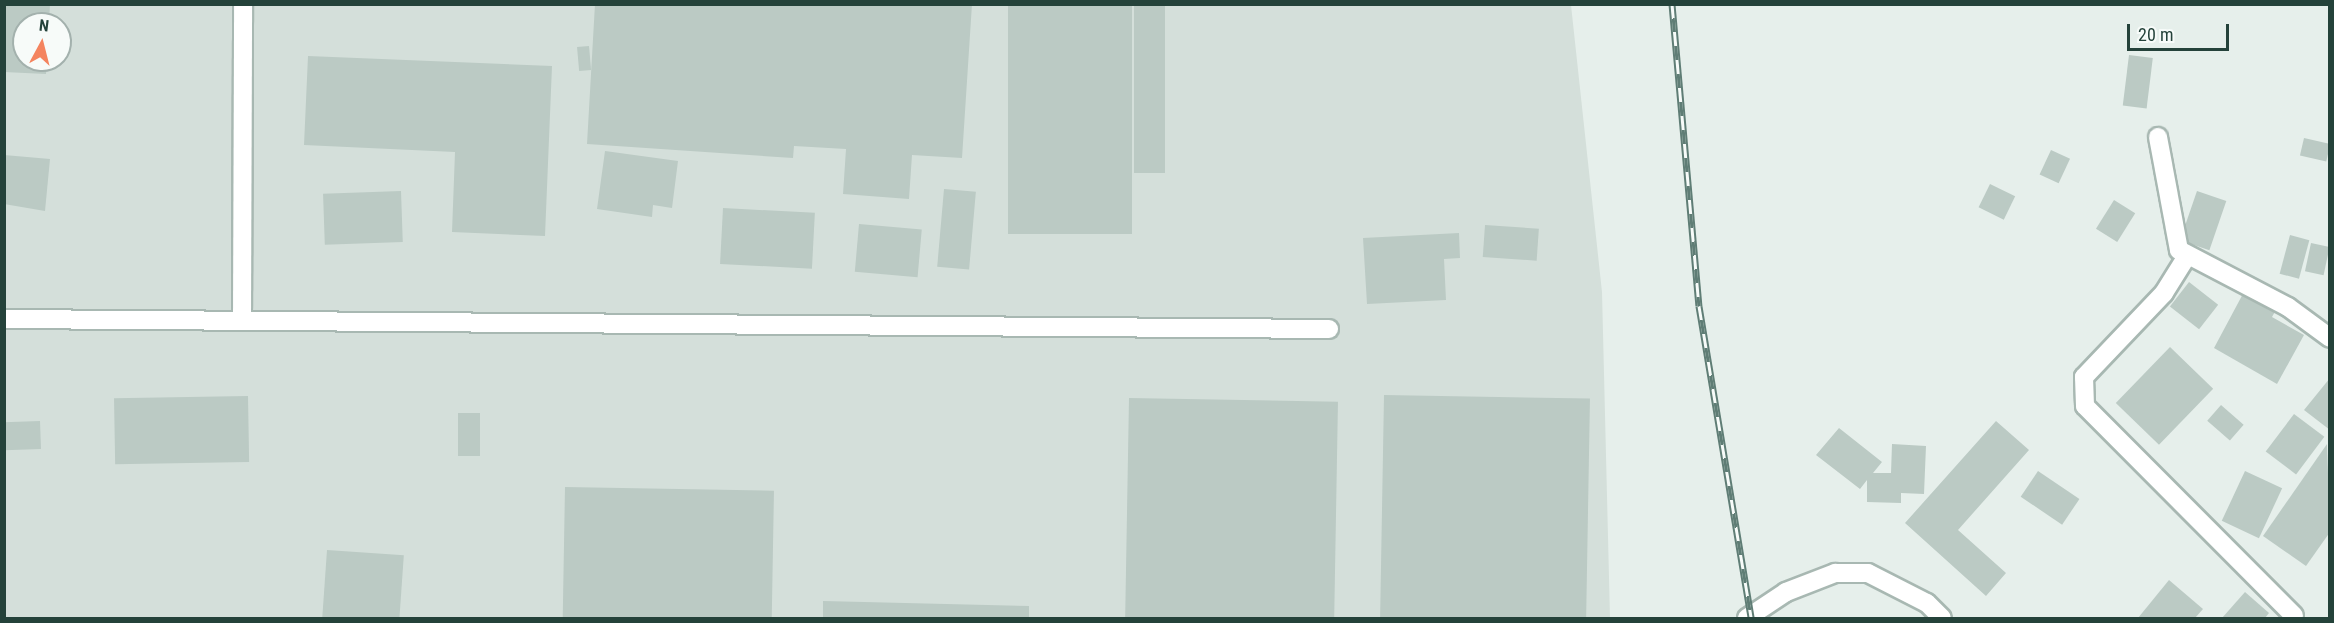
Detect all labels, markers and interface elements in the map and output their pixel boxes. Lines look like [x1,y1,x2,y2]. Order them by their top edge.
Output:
north arrow [12,12,72,72]
scale bar [2130,12,2232,50]
text: N [38,16,50,36]
text: 20 m [2138,24,2173,45]

